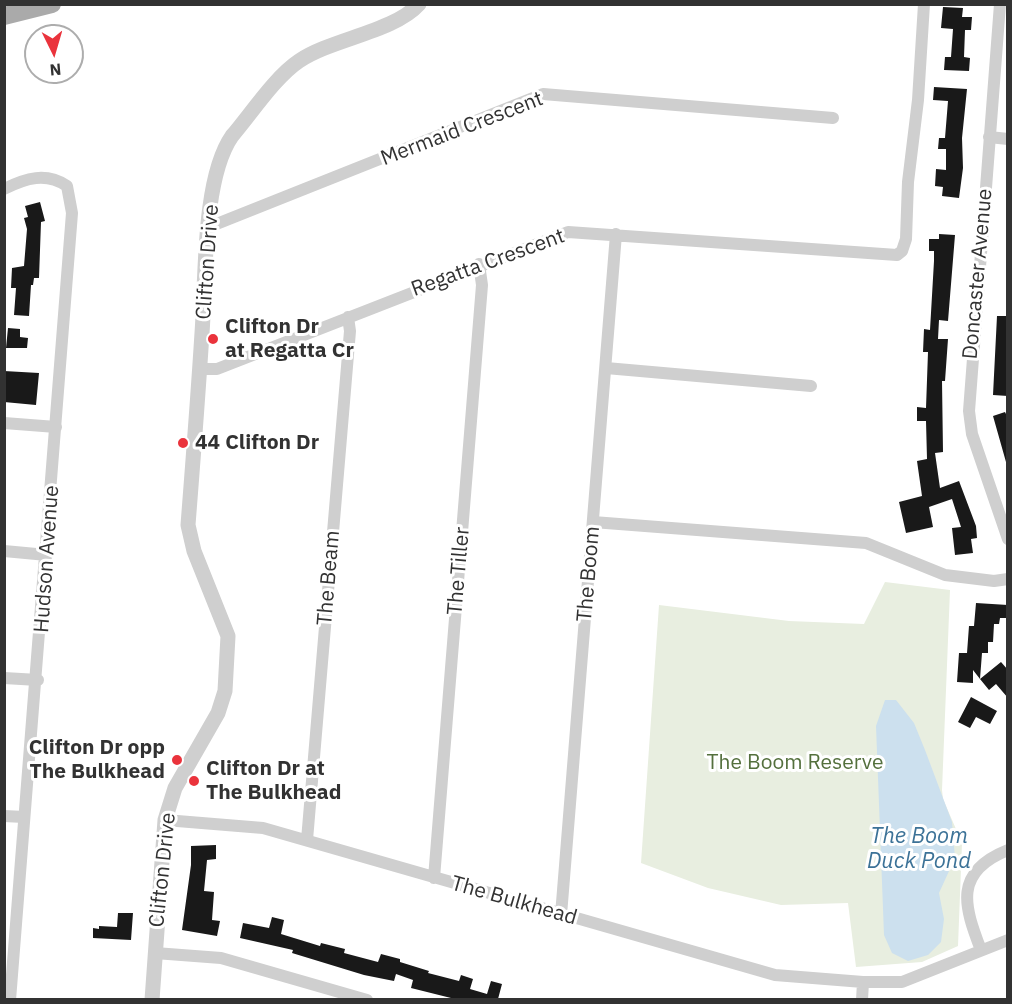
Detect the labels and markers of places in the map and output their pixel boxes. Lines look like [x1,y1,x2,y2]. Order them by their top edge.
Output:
place label: Clifton Dr at Regatta Cr [225,314,354,364]
marker: Clifton Dr at Regatta Cr [206,332,220,346]
place label: 44 Clifton Dr [195,430,319,456]
marker: 44 Clifton Dr [176,436,190,450]
place label: Clifton Dr opp The Bulkhead [29,735,165,785]
marker: Clifton Dr opp The Bulkhead [170,753,184,767]
place label: Clifton Dr at The Bulkhead [206,756,342,806]
marker: Clifton Dr at The Bulkhead [187,774,201,788]

